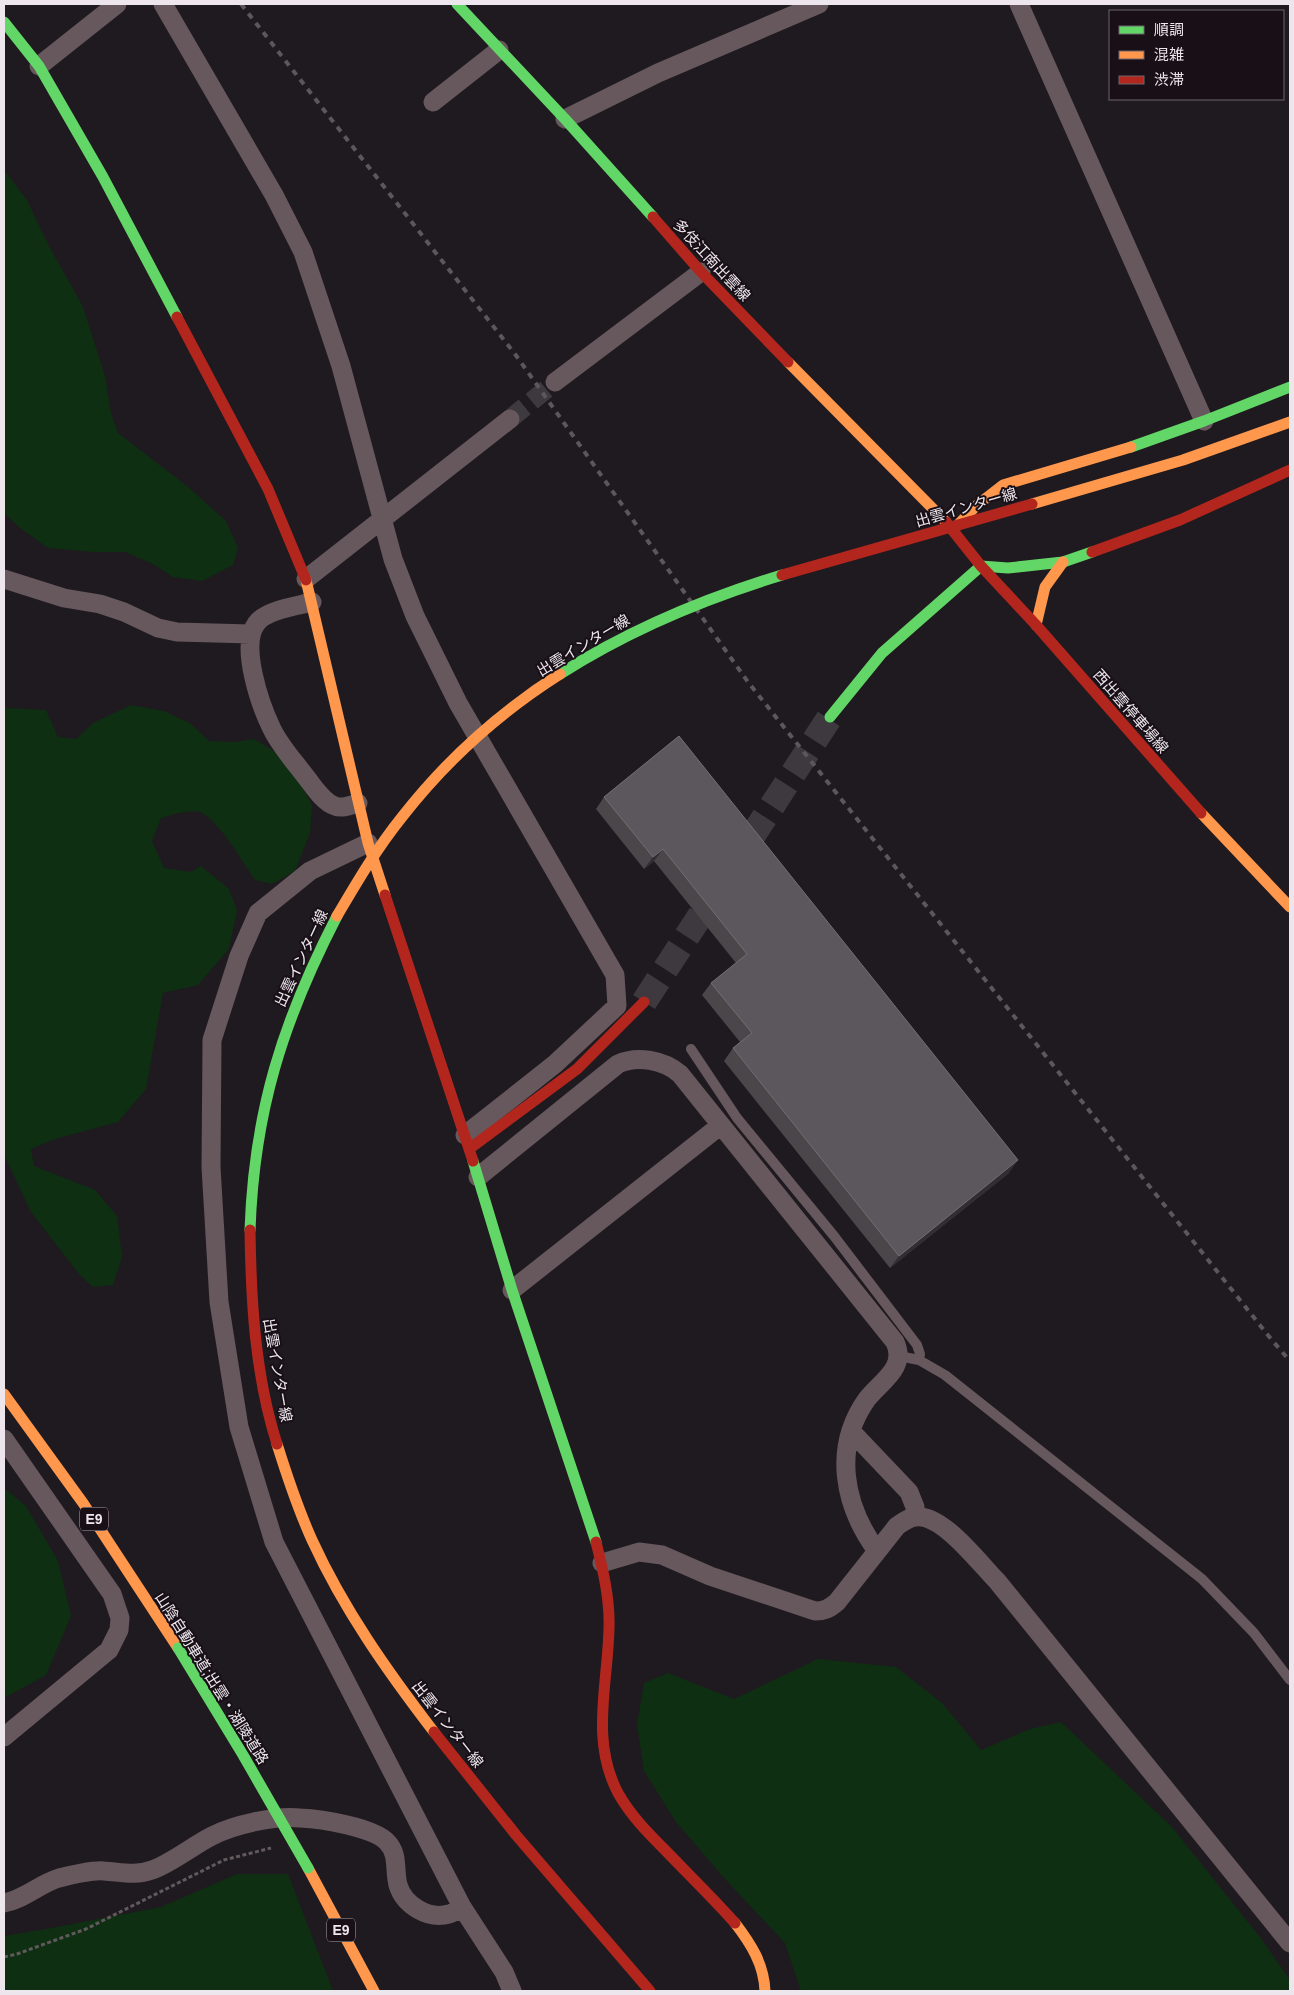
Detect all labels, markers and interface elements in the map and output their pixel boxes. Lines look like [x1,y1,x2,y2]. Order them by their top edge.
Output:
legend [1109,10,1284,100]
text: 順調 [1154,21,1184,38]
text: 混雑 [1154,46,1184,63]
text: 渋滞 [1154,71,1184,88]
street label: 多伎江南出雲線 [670,216,754,304]
street label: 出雲インター線 [913,484,1019,530]
street label: 出雲インター線 [534,611,632,679]
street label: 西出雲停車場線 [1090,666,1172,756]
street label: 出雲インター線 [271,907,331,1009]
street label: 出雲インター線 [261,1317,295,1423]
road number: E9 [80,1508,108,1530]
street label: 山陰自動車道;出雲・湖陵道路 [152,1589,272,1767]
street label: 出雲インター線 [409,1677,487,1771]
road number: E9 [327,1918,355,1942]

